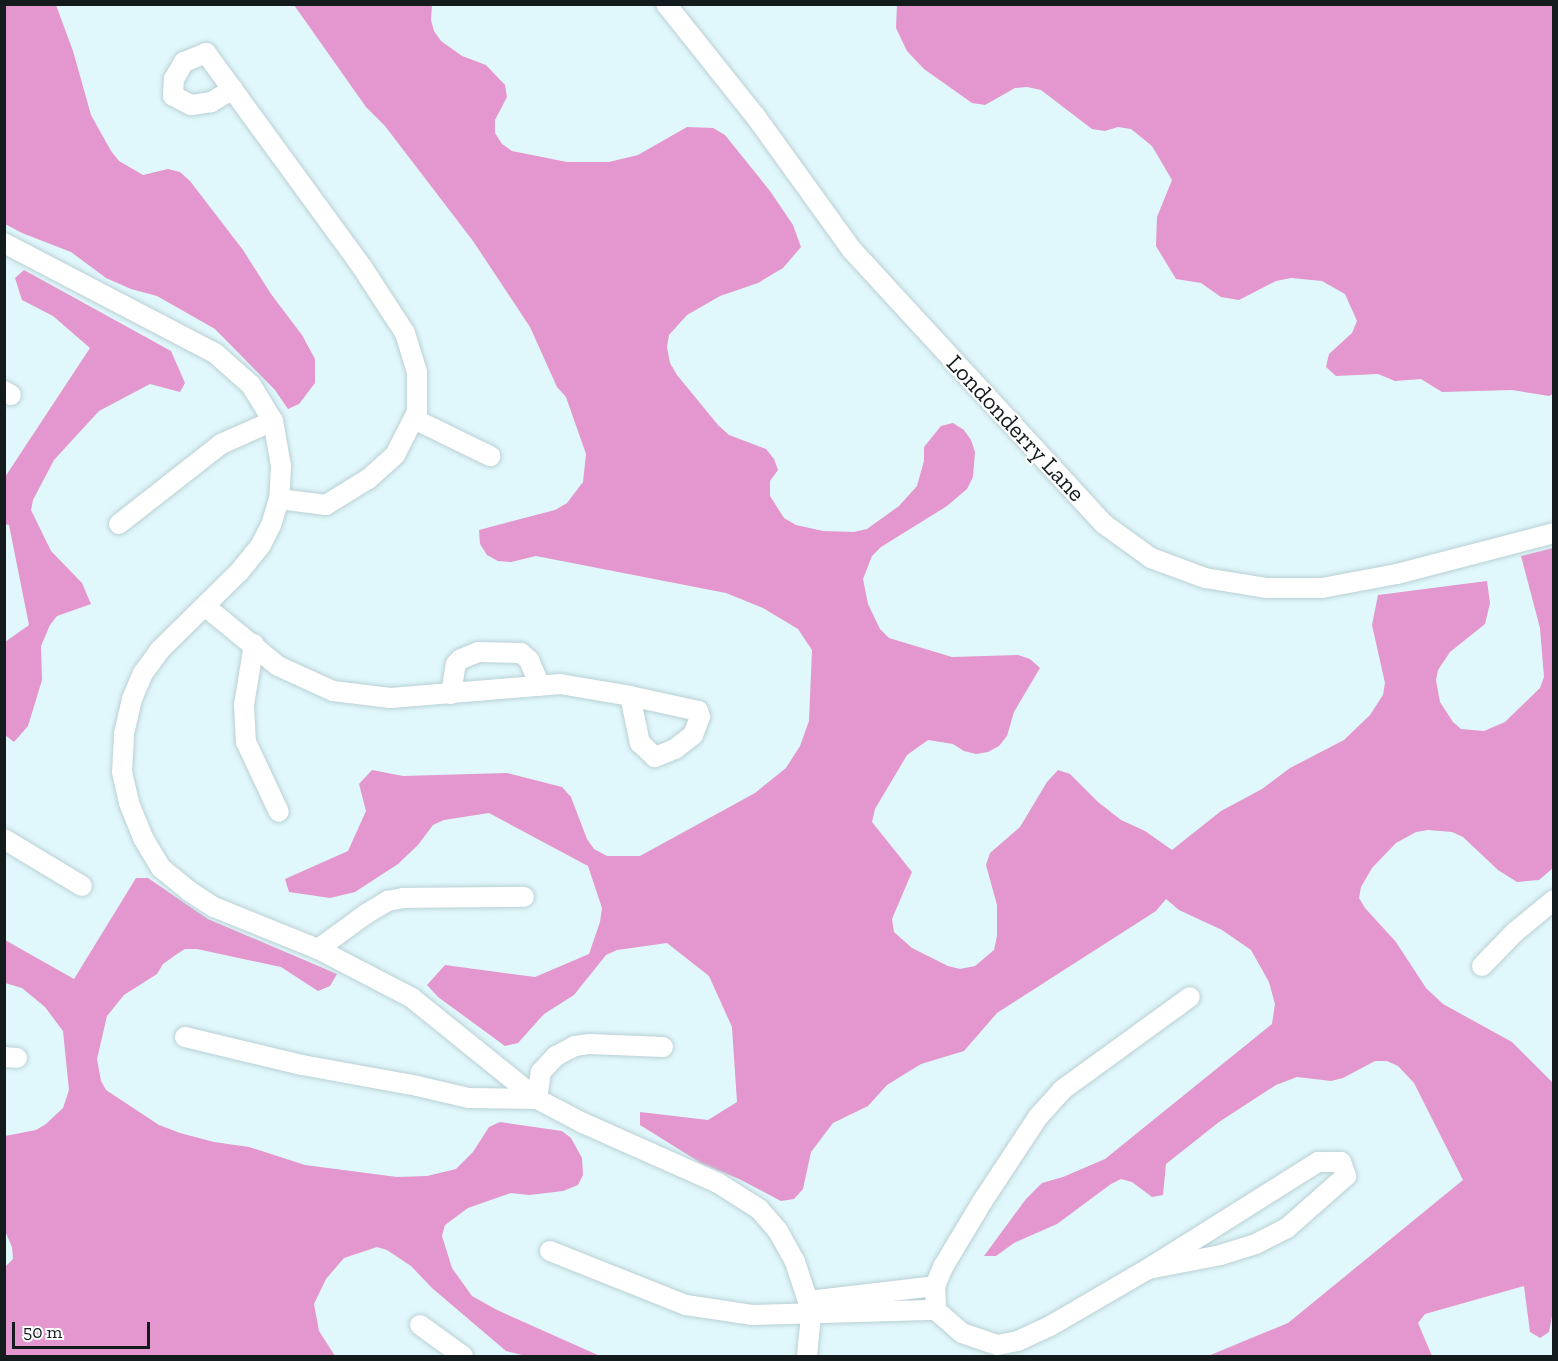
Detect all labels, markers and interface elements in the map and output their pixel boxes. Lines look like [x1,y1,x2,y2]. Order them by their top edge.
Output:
street label: Londonderry Lane [941,349,1091,507]
scale bar [15,1310,153,1348]
text: 50 m [23,1321,62,1343]

